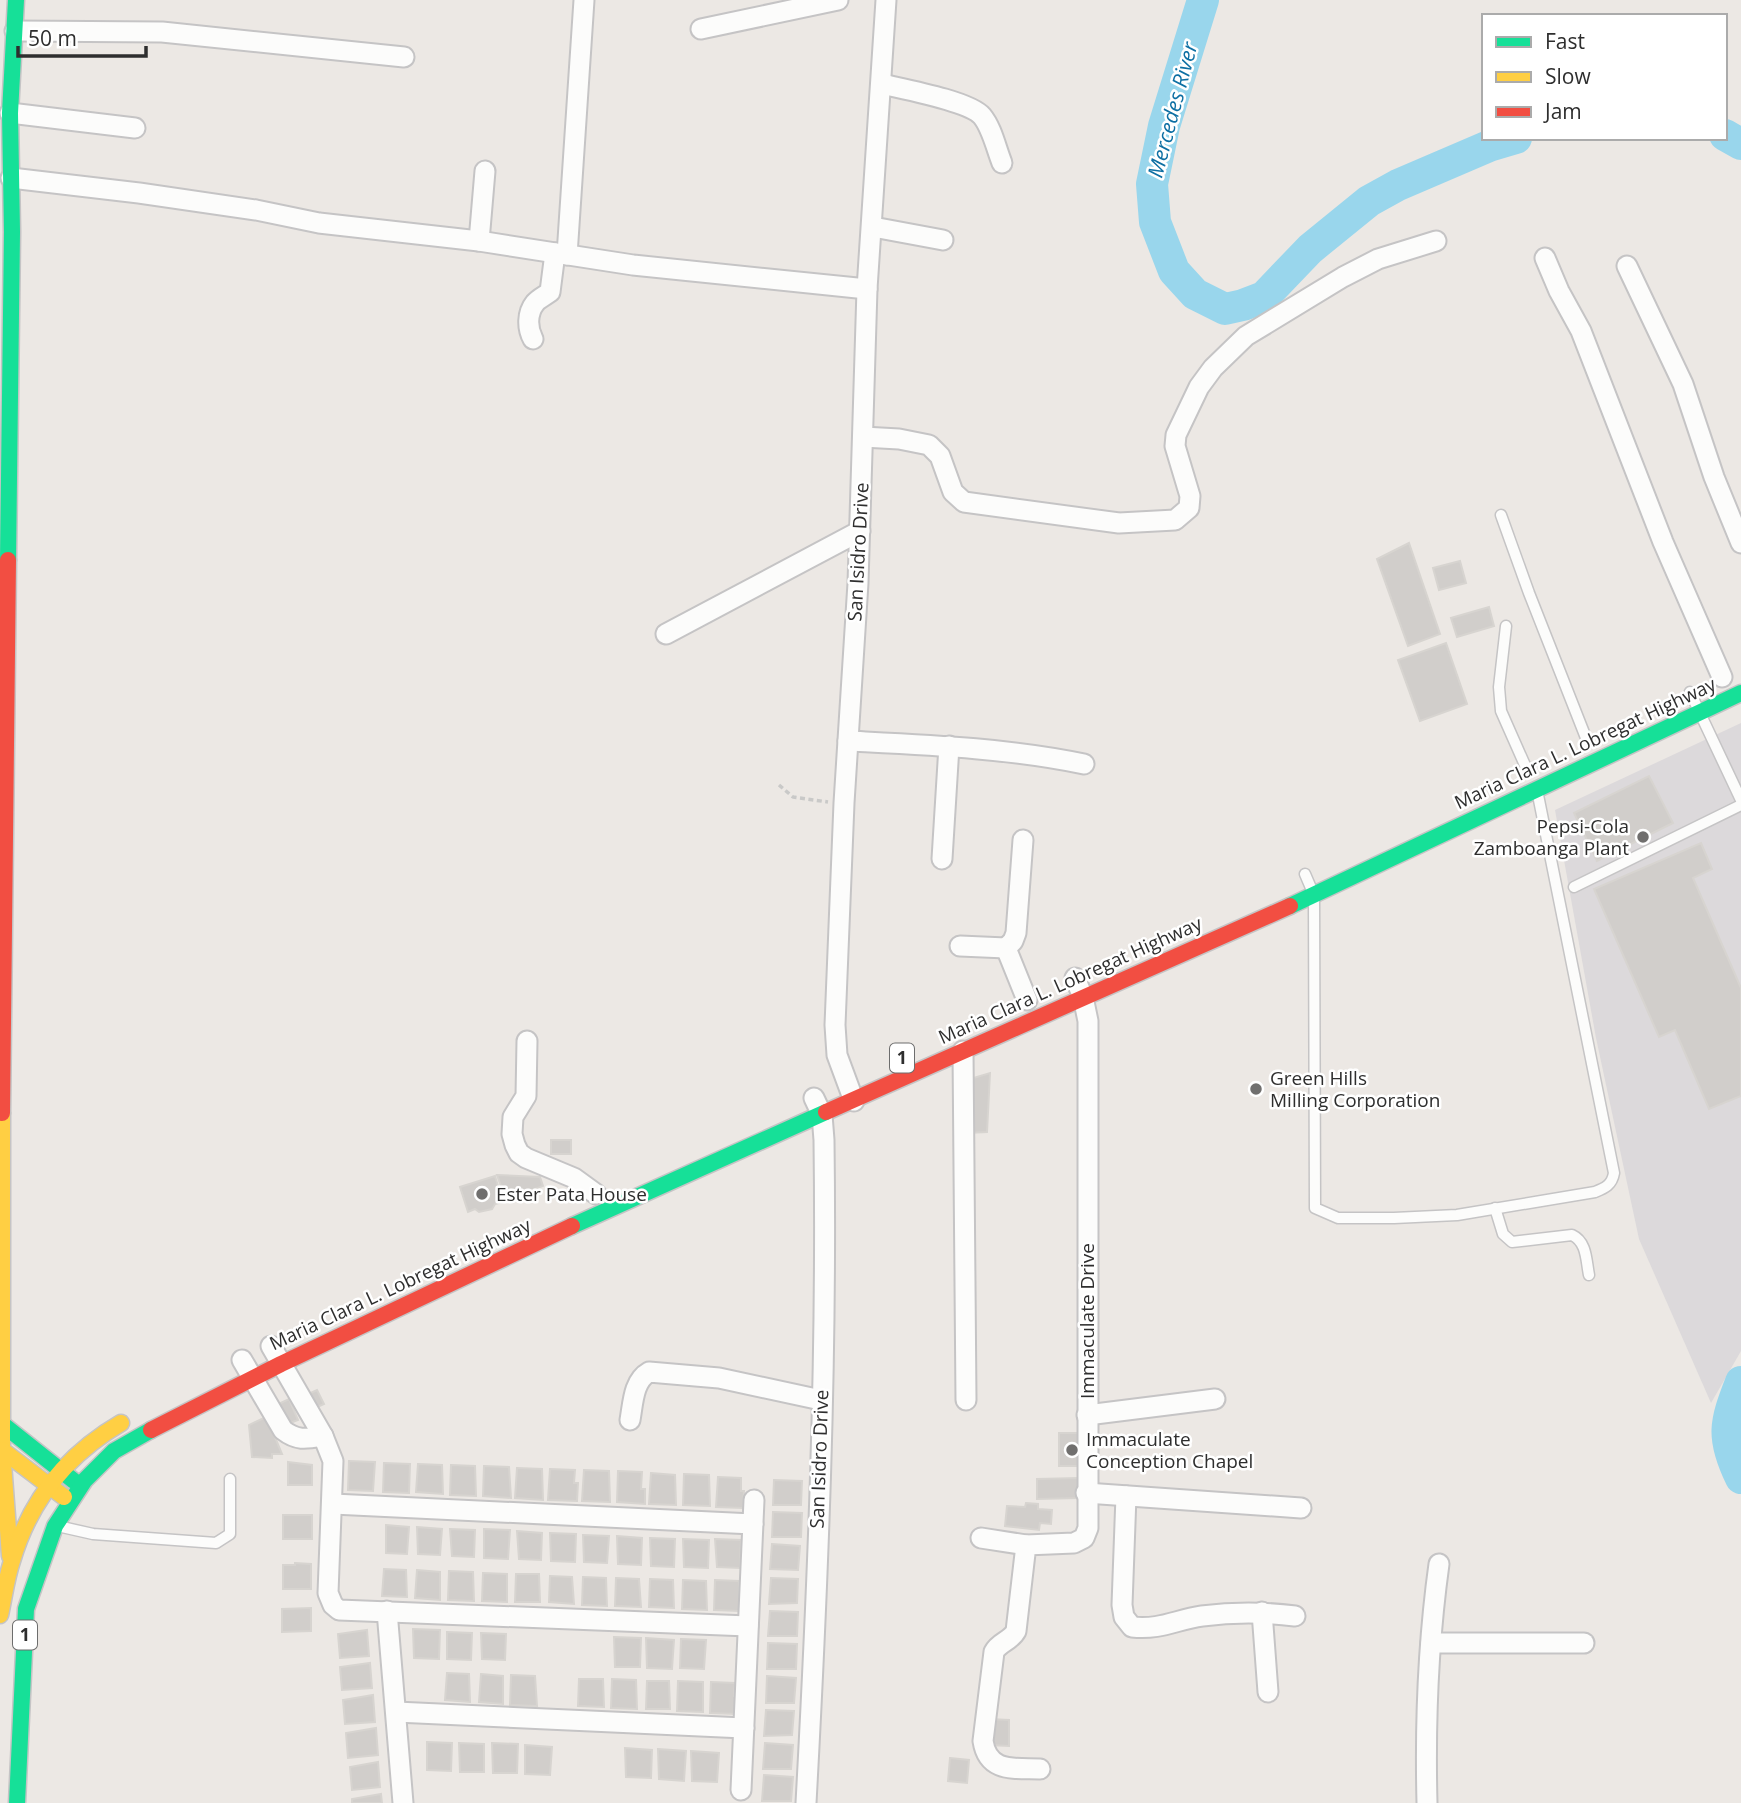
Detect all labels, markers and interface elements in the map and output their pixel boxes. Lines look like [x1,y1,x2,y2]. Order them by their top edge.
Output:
scale bar [18,14,145,58]
legend [1482,14,1727,140]
text: 50 m [28,24,77,52]
text: Fast [1545,27,1585,55]
water label: Mercedes River [1141,38,1204,181]
text: Slow [1545,62,1591,90]
text: Jam [1543,97,1582,125]
street label: San Isidro Drive [841,482,875,622]
street label: Maria Clara L. Lobregat Highway [1450,671,1720,815]
place label: Pepsi-Cola Zamboanga Plant [1474,813,1629,861]
marker: Pepsi-Cola Zamboanga Plant [1635,829,1651,845]
street label: Maria Clara L. Lobregat Highway [934,910,1206,1050]
road number: 1 [890,1044,914,1072]
place label: Green Hills Milling Corporation [1270,1065,1440,1113]
marker: Green Hills Milling Corporation [1248,1081,1264,1097]
place label: Ester Pata House [496,1181,647,1207]
marker: Ester Pata House [474,1186,490,1202]
street label: Maria Clara L. Lobregat Highway [265,1212,535,1356]
street label: Immaculate Drive [1074,1243,1100,1399]
street label: San Isidro Drive [804,1389,834,1529]
place label: Immaculate Conception Chapel [1086,1426,1253,1474]
marker: Immaculate Conception Chapel [1064,1442,1080,1458]
road number: 1 [13,1620,37,1650]

